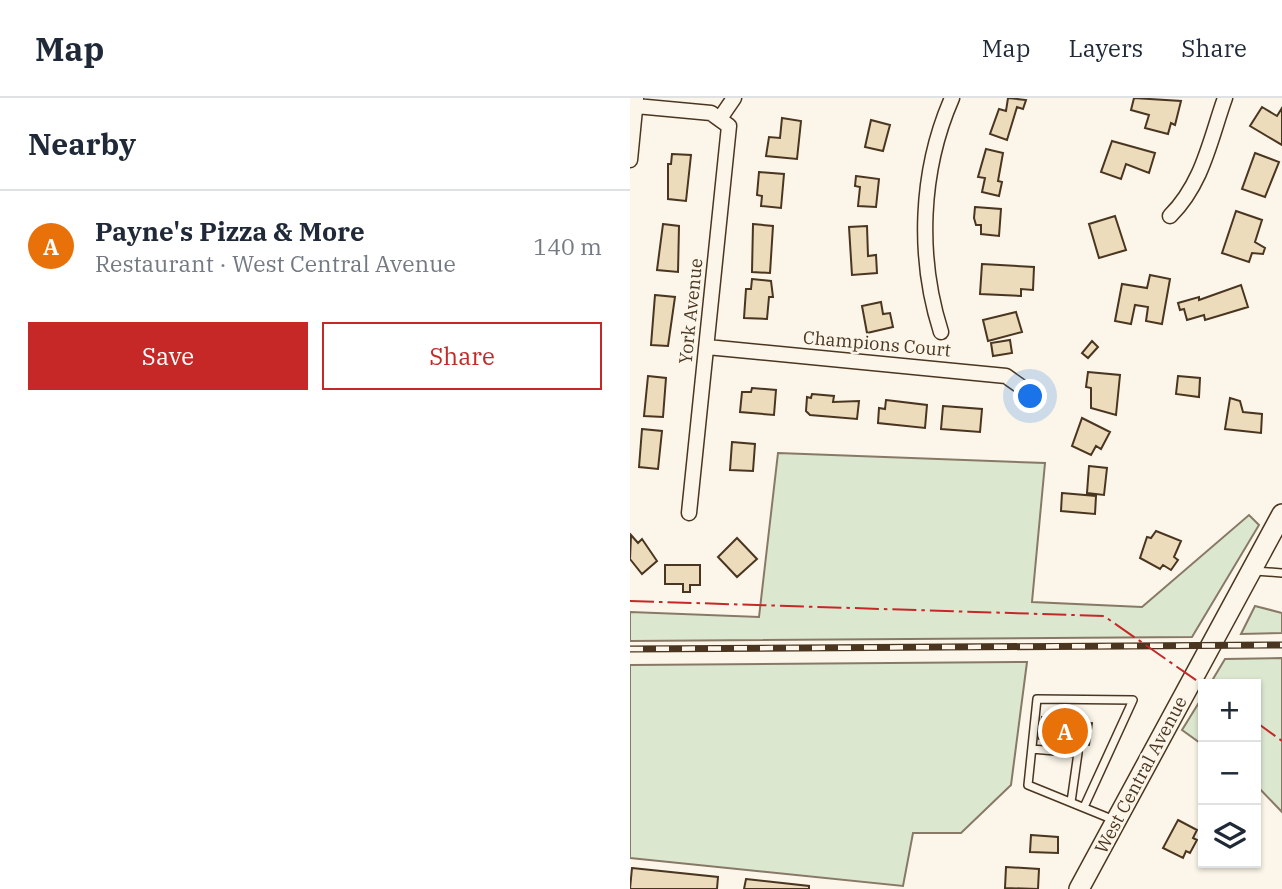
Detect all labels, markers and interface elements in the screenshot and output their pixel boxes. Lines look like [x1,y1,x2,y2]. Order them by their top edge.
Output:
text: Map [35,27,104,70]
text: Map [982,32,1030,64]
text: Layers [1068,32,1143,64]
text: Share [1181,32,1247,64]
text: Nearby [28,124,136,163]
text: Payne's Pizza & More [95,214,365,248]
text: A [43,231,59,261]
text: 140 m [533,231,602,261]
text: Restaurant · West Central Avenue [95,248,456,278]
street label: York Avenue [674,257,707,365]
button: Save [28,322,308,390]
button: Share [322,322,602,390]
street label: Champions Court [802,326,952,361]
your location [1013,379,1047,413]
map controls [1198,679,1261,868]
button: + [1198,679,1261,742]
street label: West Central Avenue [1089,692,1192,857]
pin: A [1042,705,1088,757]
button: − [1198,742,1261,805]
button: layers [1198,805,1261,868]

